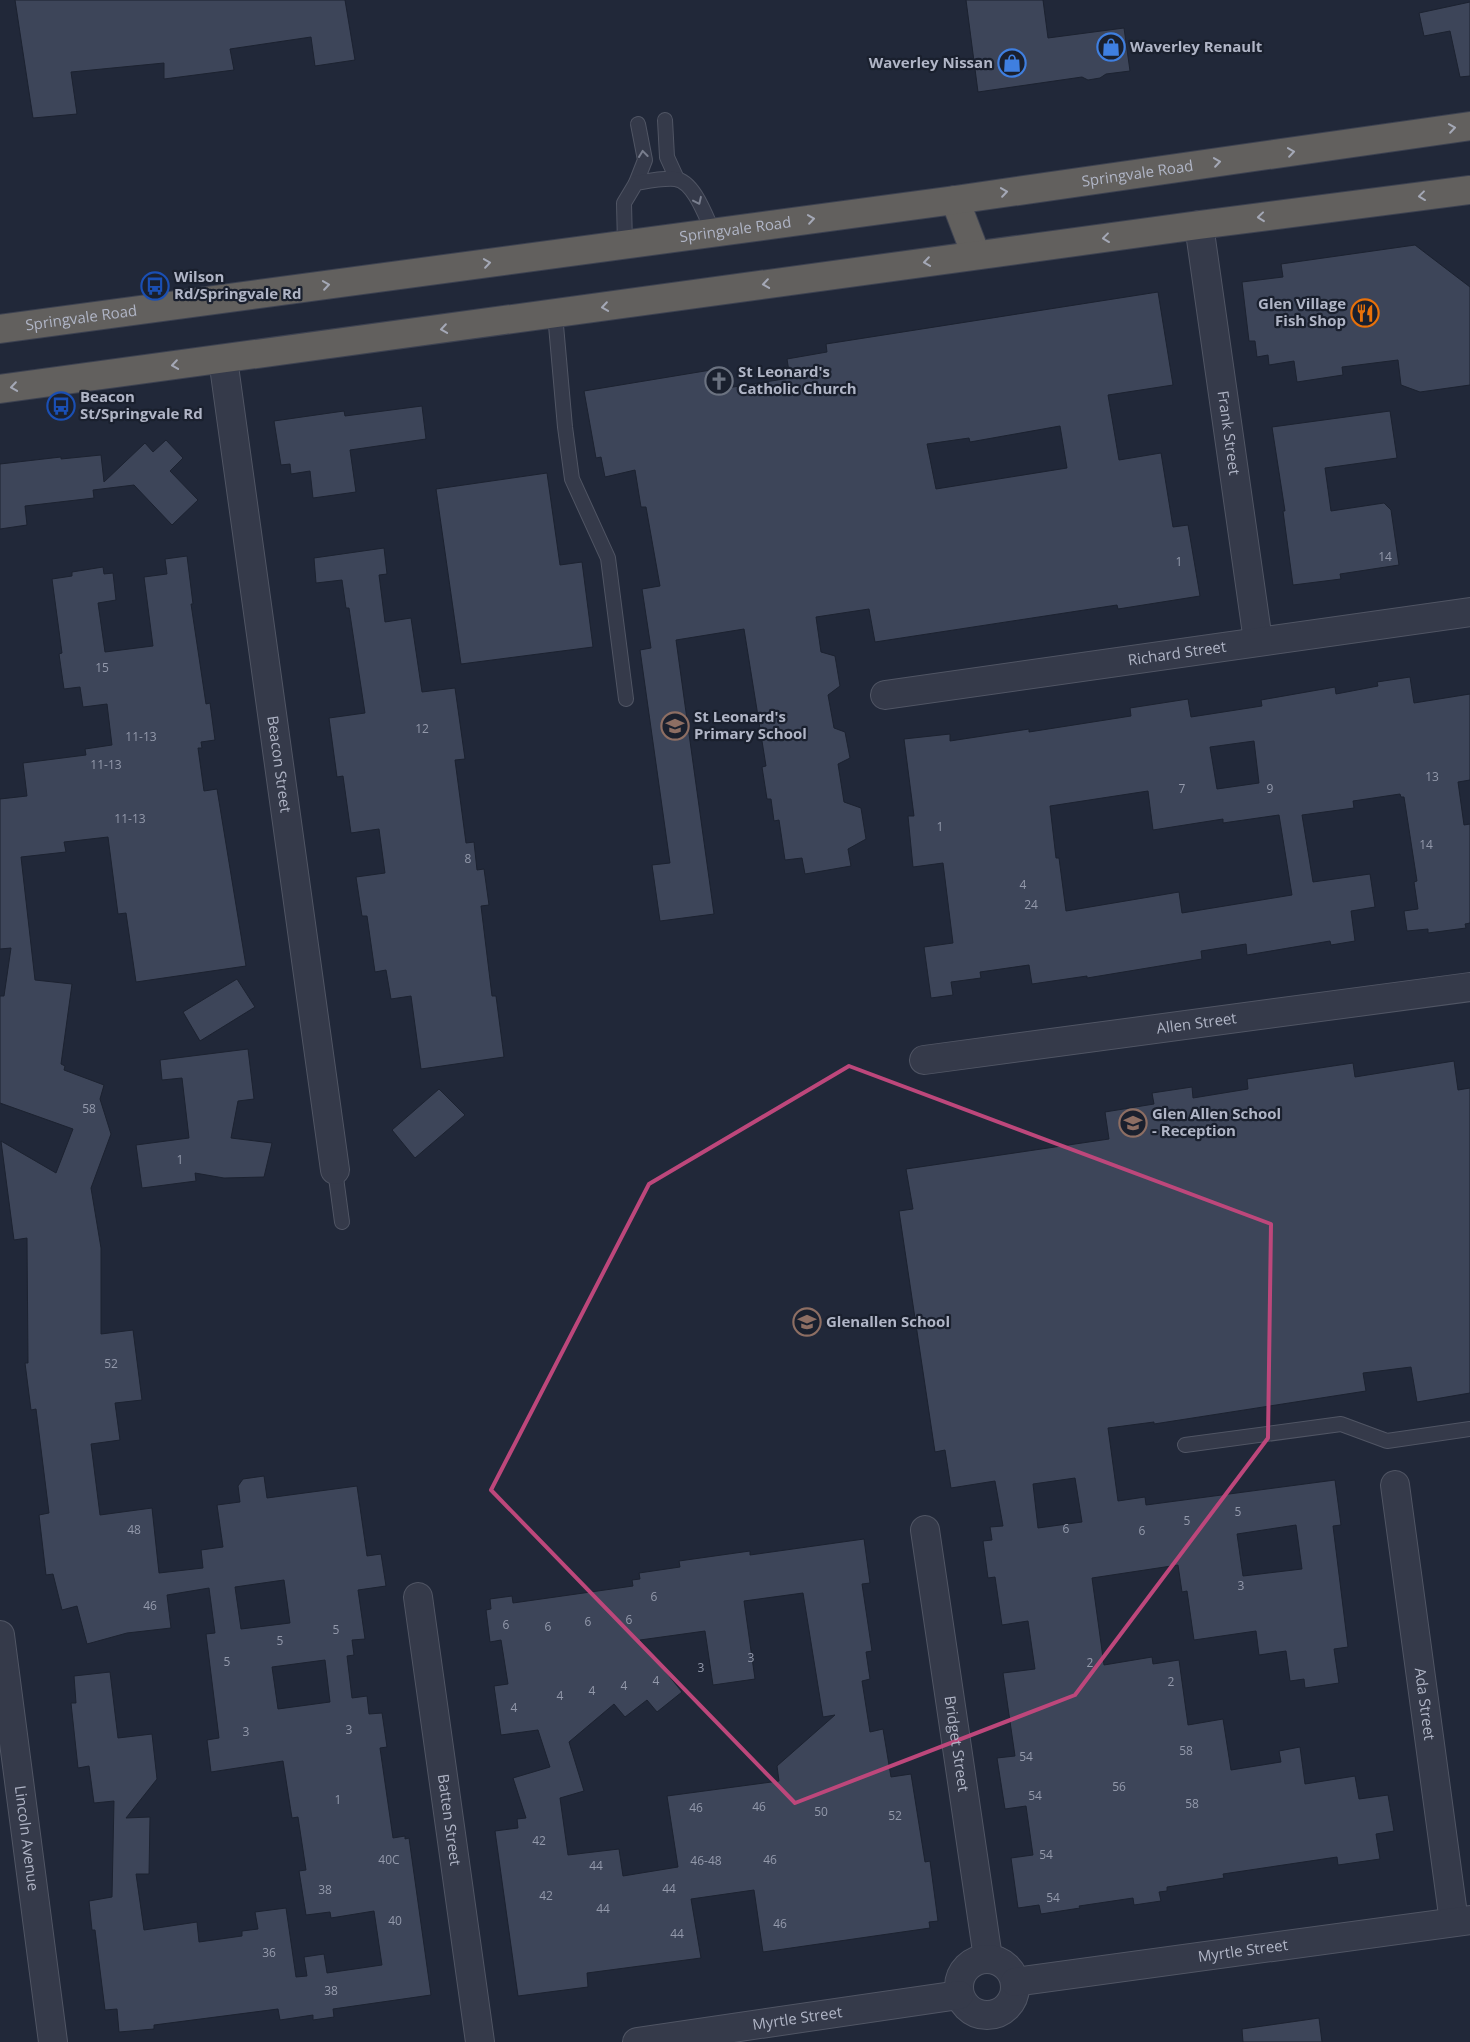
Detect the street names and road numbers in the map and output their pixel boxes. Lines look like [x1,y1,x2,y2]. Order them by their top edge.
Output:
street label: Springvale Road [1080,155,1194,191]
street label: Springvale Road [678,211,792,246]
street label: Springvale Road [24,300,138,334]
street label: Frank Street [1214,389,1245,476]
street label: Richard Street [1127,636,1227,669]
street label: Beacon Street [263,714,297,814]
street label: Allen Street [1155,1007,1238,1038]
street label: Ada Street [1411,1666,1440,1741]
street label: Bridget Street [941,1694,974,1793]
street label: Batten Street [434,1773,466,1867]
street label: Lincoln Avenue [11,1784,44,1892]
street label: Myrtle Street [1197,1934,1289,1966]
street label: Myrtle Street [751,2001,843,2034]

